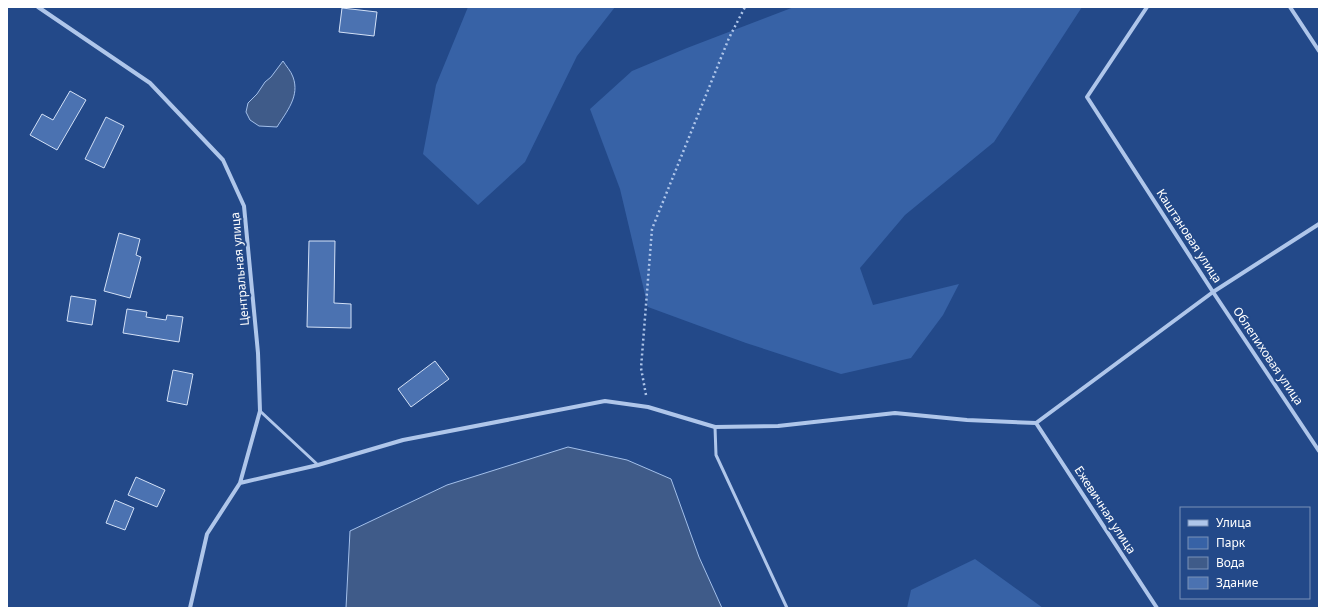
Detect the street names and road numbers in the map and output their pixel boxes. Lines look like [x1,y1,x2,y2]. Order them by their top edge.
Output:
street label: Каштановая улица [1153,185,1226,286]
street label: Центральная улица [226,211,253,327]
street label: Облепиховая улица [1229,303,1308,408]
street label: Ежевичная улица [1071,463,1140,557]

